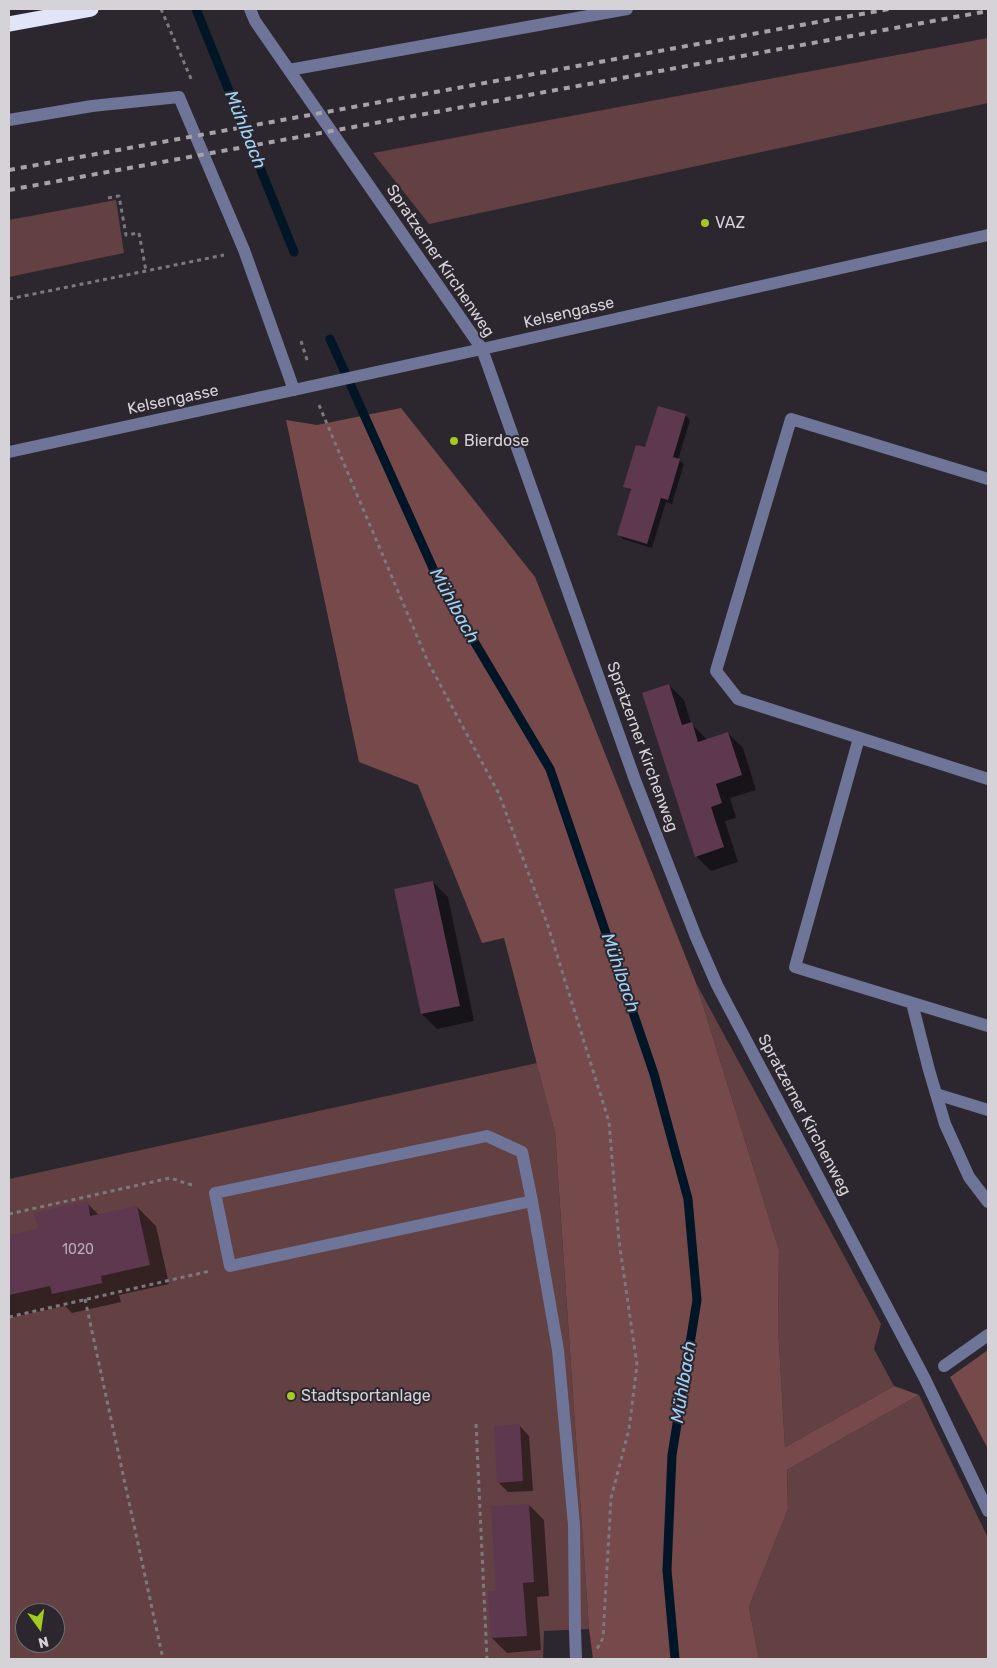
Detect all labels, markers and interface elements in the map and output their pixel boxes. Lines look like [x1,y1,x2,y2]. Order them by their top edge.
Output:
water label: Mühlbach [220,88,270,172]
street label: Spratzerner Kirchenweg [382,181,498,341]
place label: VAZ [715,213,745,233]
marker: VAZ [699,217,711,229]
street label: Kelsengasse [522,293,616,333]
street label: Kelsengasse [126,381,220,419]
place label: Bierdose [464,431,529,451]
marker: Bierdose [448,435,460,447]
water label: Mühlbach [425,565,483,647]
street label: Spratzerner Kirchenweg [602,659,682,835]
water label: Mühlbach [596,930,644,1016]
street label: Spratzerner Kirchenweg [753,1031,855,1199]
house number: 1020 [62,1242,94,1258]
water label: Mühlbach [667,1339,701,1425]
place label: Stadtsportanlage [301,1386,431,1406]
marker: Stadtsportanlage [285,1390,297,1402]
north arrow [15,1603,65,1653]
text: N [37,1633,50,1652]

